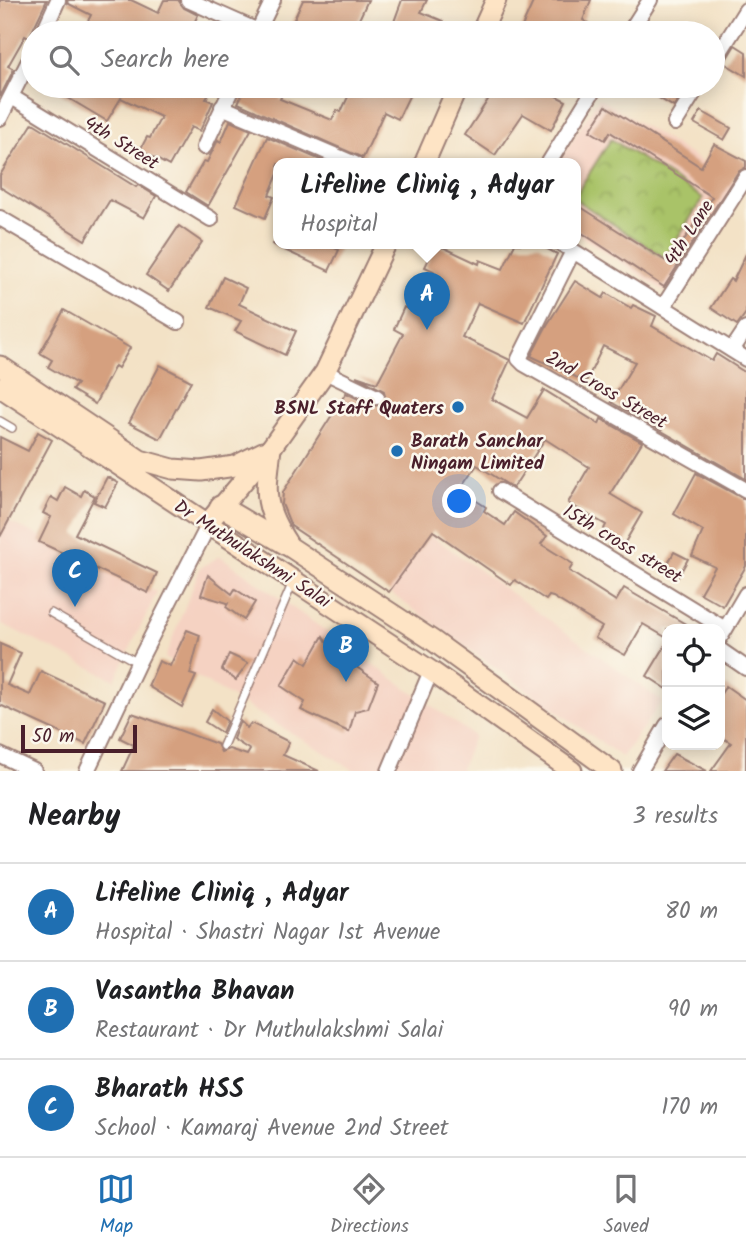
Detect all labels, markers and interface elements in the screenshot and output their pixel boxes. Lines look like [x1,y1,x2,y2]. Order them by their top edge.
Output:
search box [21,21,725,98]
text: Search here [101,39,229,81]
icon: search [45,41,83,79]
street label: 4th Street [77,109,165,179]
popup [273,158,581,249]
text: Lifeline Cliniq , Adyar [300,165,554,207]
street label: 4th Lane [657,194,723,272]
text: Hospital [300,207,378,243]
pin: A [404,272,450,330]
street label: 2nd Cross Street [539,344,673,438]
place label: BSNL Staff Quaters [274,394,444,424]
marker: BSNL Staff Quaters [450,399,466,415]
place label: Barath Sanchar Ningam Limited [411,427,545,479]
marker: Barath Sanchar Ningam Limited [389,443,405,459]
your location [442,484,476,518]
street label: Dr Muthulakshmi Salai [167,493,338,618]
street label: 15th cross street [557,497,688,593]
pin: C [52,549,98,607]
pin: B [323,624,369,682]
map controls [662,624,725,750]
button: locate [662,624,725,687]
button: layers [662,687,725,750]
scale bar [21,722,136,754]
text: 50 m [32,722,74,752]
text: Nearby [28,793,120,841]
text: 3 results [632,799,718,835]
text: Lifeline Cliniq , Adyar [95,873,349,915]
text: A [44,894,58,930]
text: 80 m [665,894,718,930]
text: Hospital · Shastri Nagar 1st Avenue [95,915,440,951]
text: Vasantha Bhavan [95,971,294,1013]
text: B [44,992,58,1028]
text: 90 m [668,992,718,1028]
text: Restaurant · Dr Muthulakshmi Salai [95,1013,443,1049]
text: Bharath HSS [95,1069,244,1111]
text: C [44,1090,58,1126]
text: 170 m [661,1090,718,1126]
text: School · Kamaraj Avenue 2nd Street [95,1111,449,1147]
tab: Map [97,1170,135,1242]
tab: Directions [330,1170,409,1242]
tab: Saved [604,1170,649,1242]

